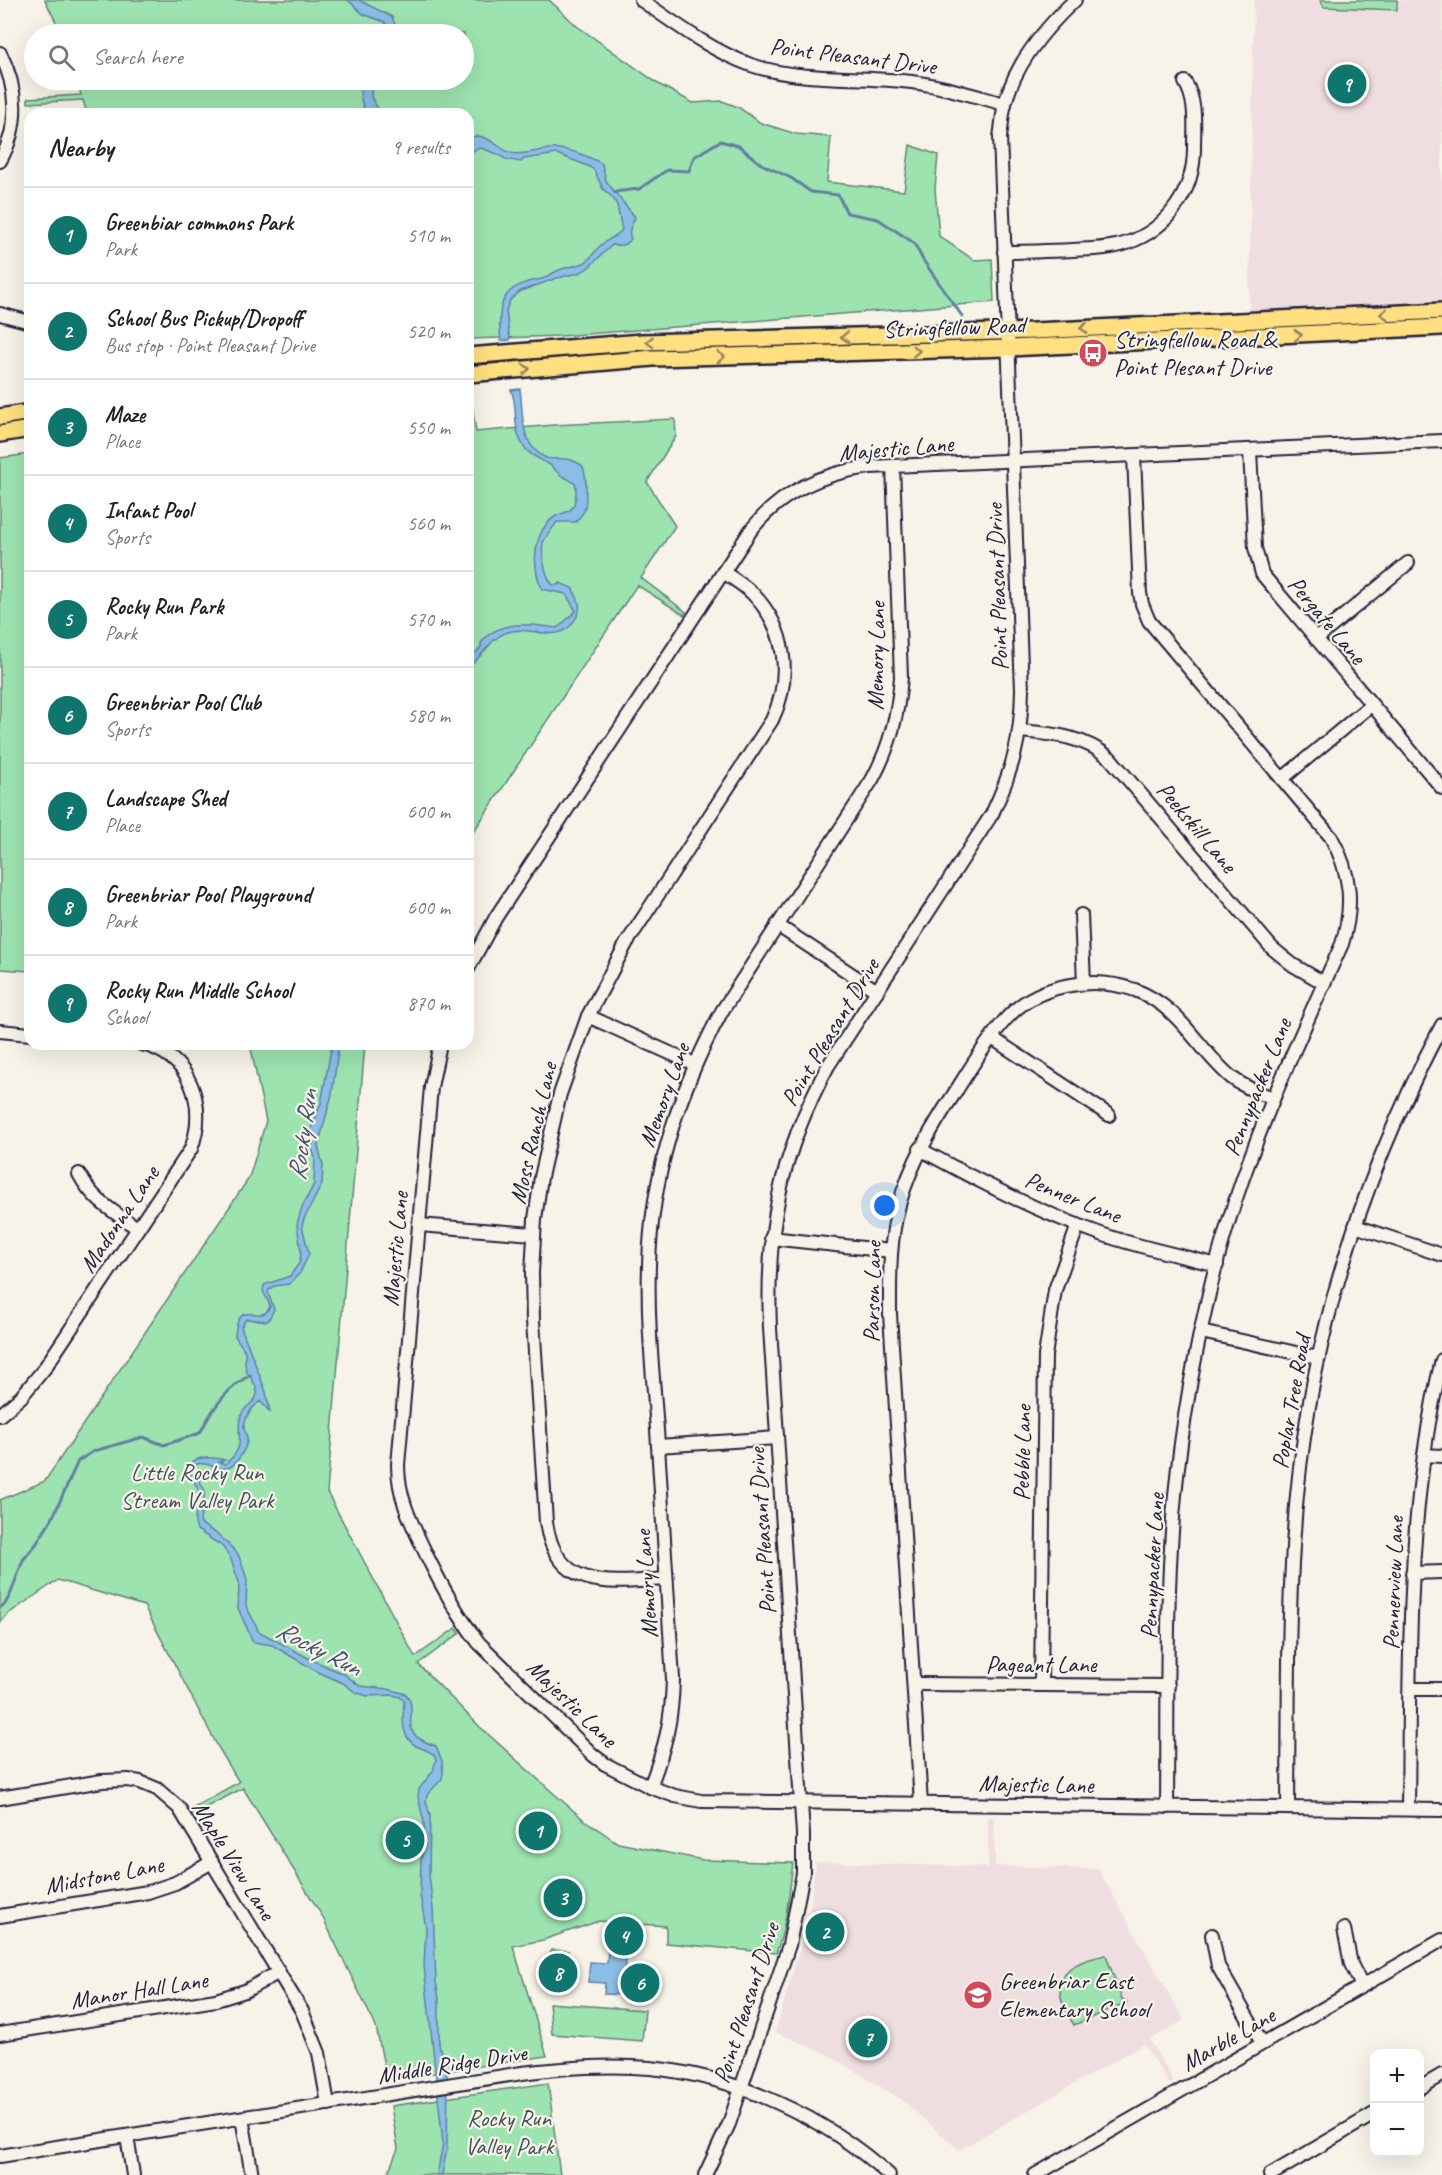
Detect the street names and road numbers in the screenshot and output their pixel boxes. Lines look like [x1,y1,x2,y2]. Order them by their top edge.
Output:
street label: Point Pleasant Drive [768,31,940,81]
street label: Stringfellow Road [882,309,1029,344]
street label: Majestic Lane [838,428,957,468]
street label: Point Pleasant Drive [979,501,1015,671]
street label: Pergate Lane [1281,570,1374,672]
street label: Memory Lane [860,599,892,710]
street label: Peekskill Lane [1150,775,1245,880]
street label: Point Pleasant Drive [774,951,887,1111]
street label: Pennypacker Lane [1216,1012,1299,1160]
street label: Memory Lane [631,1037,697,1151]
street label: Moss Ranch Lane [502,1057,564,1207]
street label: Madonna Lane [72,1158,167,1278]
street label: Penner Lane [1021,1164,1127,1231]
street label: Majestic Lane [375,1188,415,1307]
street label: Parson Lane [856,1239,888,1343]
street label: Poplar Tree Road [1265,1329,1318,1471]
street label: Pebble Lane [1006,1403,1038,1501]
street label: Point Pleasant Drive [741,1444,783,1615]
street label: Pennypacker Lane [1133,1490,1171,1640]
street label: Pennerview Lane [1376,1514,1410,1650]
street label: Memory Lane [627,1527,665,1639]
street label: Pageant Lane [986,1649,1099,1679]
street label: Majestic Lane [520,1652,625,1755]
street label: Majestic Lane [978,1768,1096,1800]
street label: Maple View Lane [185,1795,284,1927]
street label: Midstone Lane [42,1848,168,1901]
street label: Point Pleasant Drive [706,1917,787,2087]
street label: Manor Hall Lane [68,1964,212,2016]
street label: Marble Lane [1176,1999,1282,2078]
street label: Middle Ridge Drive [375,2037,531,2091]

